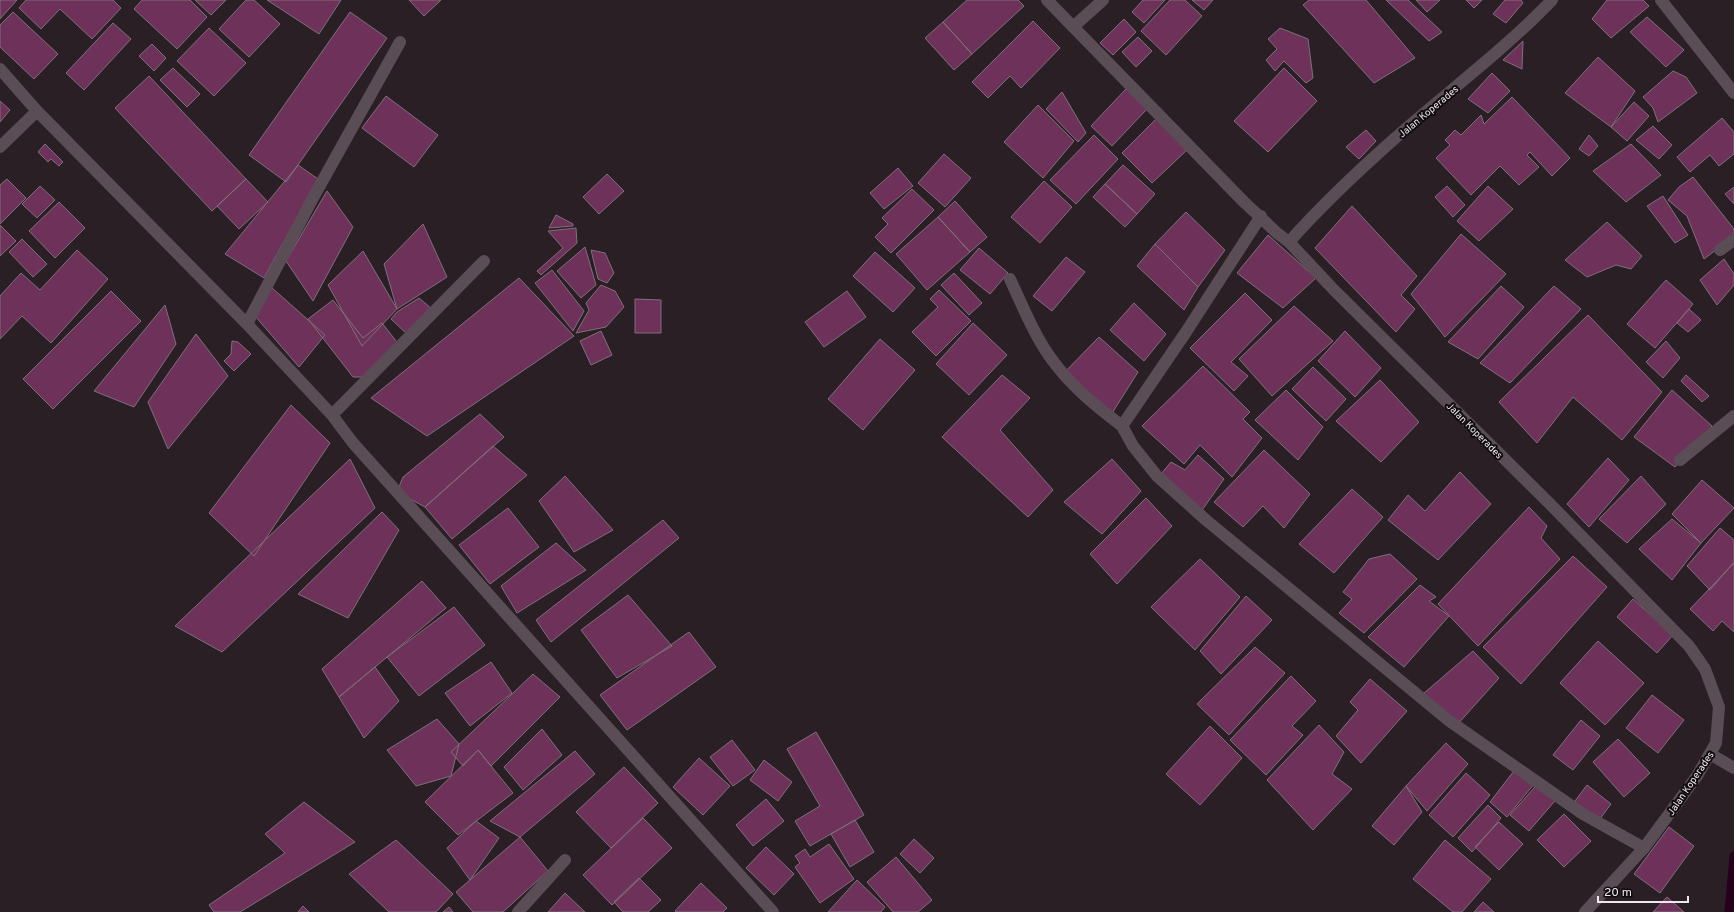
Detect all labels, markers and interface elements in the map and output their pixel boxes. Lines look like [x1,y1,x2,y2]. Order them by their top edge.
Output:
street label: Jalan Koperades [1396,83,1462,141]
street label: Jalan Koperades [1443,400,1505,462]
street label: Jalan Koperades [1665,749,1718,818]
scale bar [1598,878,1688,904]
text: 20 m [1604,885,1632,901]

